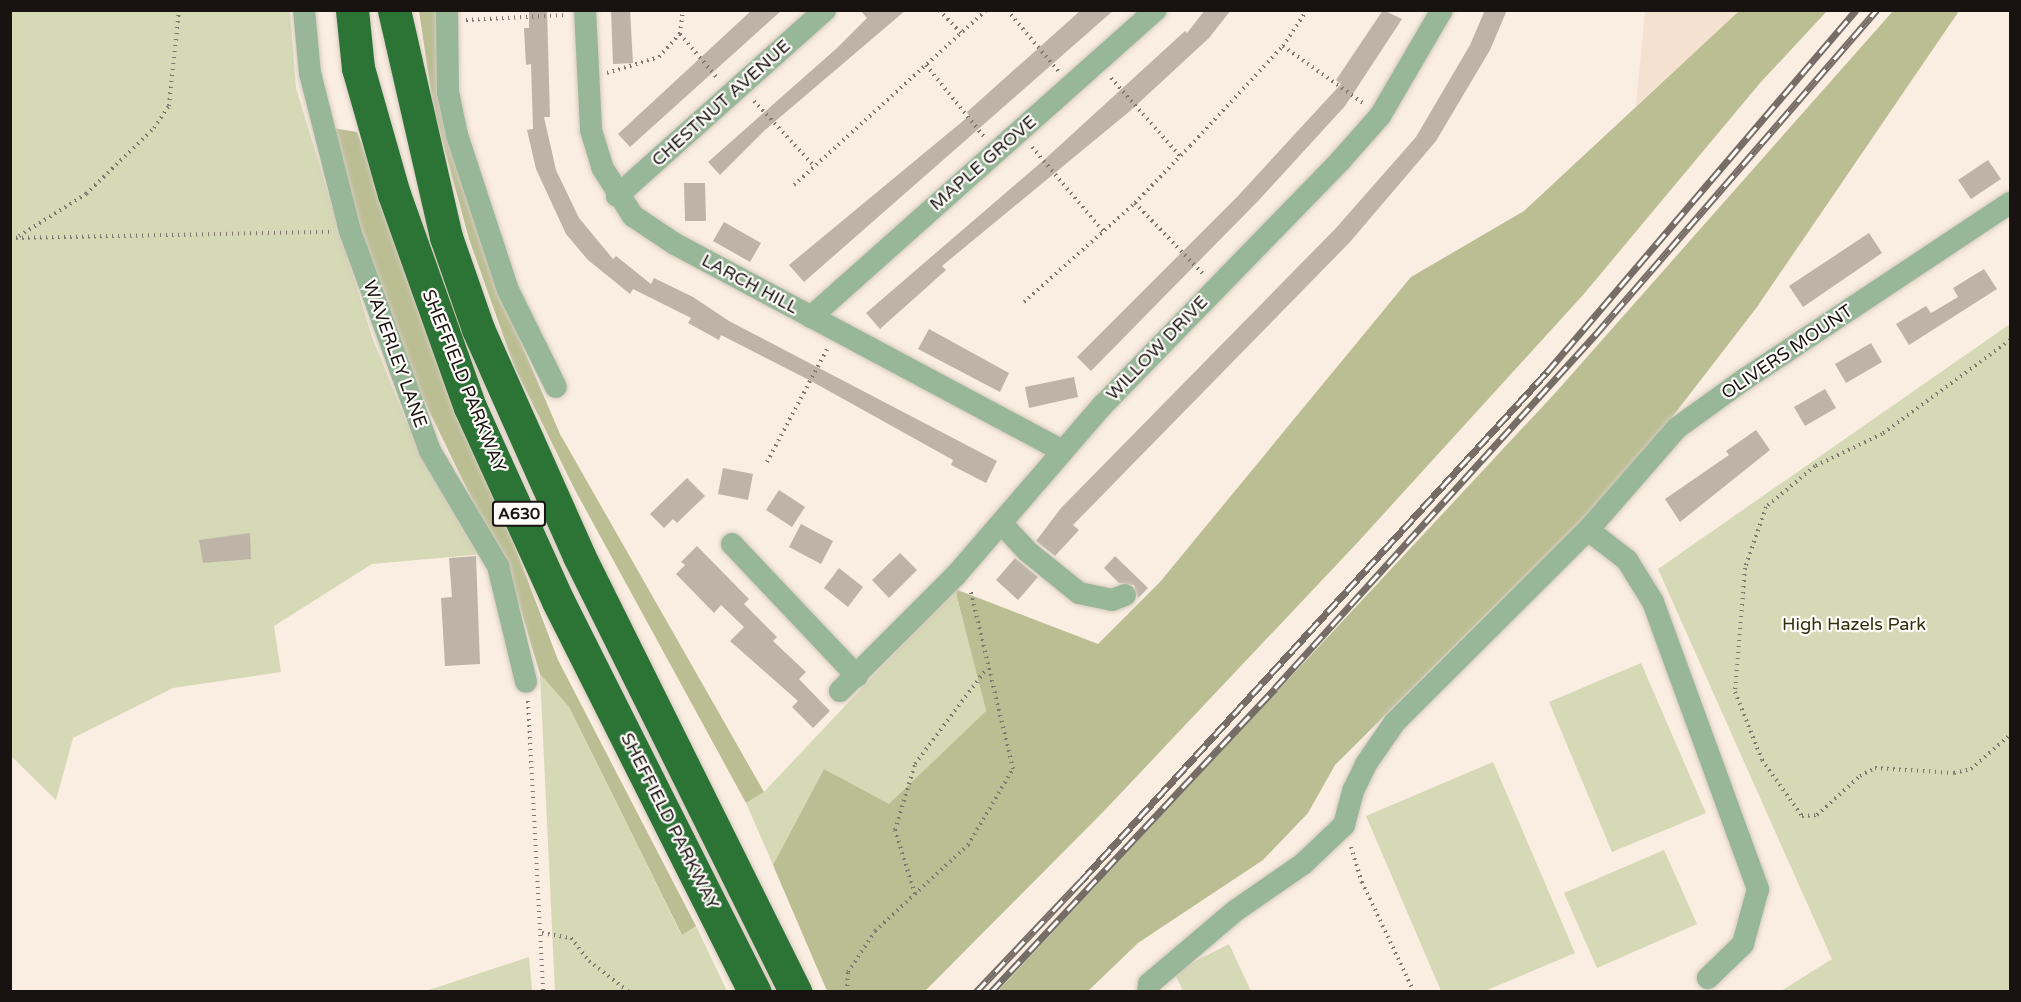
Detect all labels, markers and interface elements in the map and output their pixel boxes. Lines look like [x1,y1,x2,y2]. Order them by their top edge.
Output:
street label: CHESTNUT AVENUE [647,35,795,171]
street label: MAPLE GROVE [925,111,1041,215]
street label: LARCH HILL [698,249,802,319]
street label: WAVERLEY LANE [358,277,432,431]
street label: SHEFFIELD PARKWAY [417,287,511,475]
street label: WILLOW DRIVE [1102,291,1212,405]
street label: OLIVERS MOUNT [1717,300,1857,404]
road number: A630 [490,501,548,527]
park label: High Hazels Park [1782,613,1926,635]
street label: SHEFFIELD PARKWAY [616,729,724,913]

